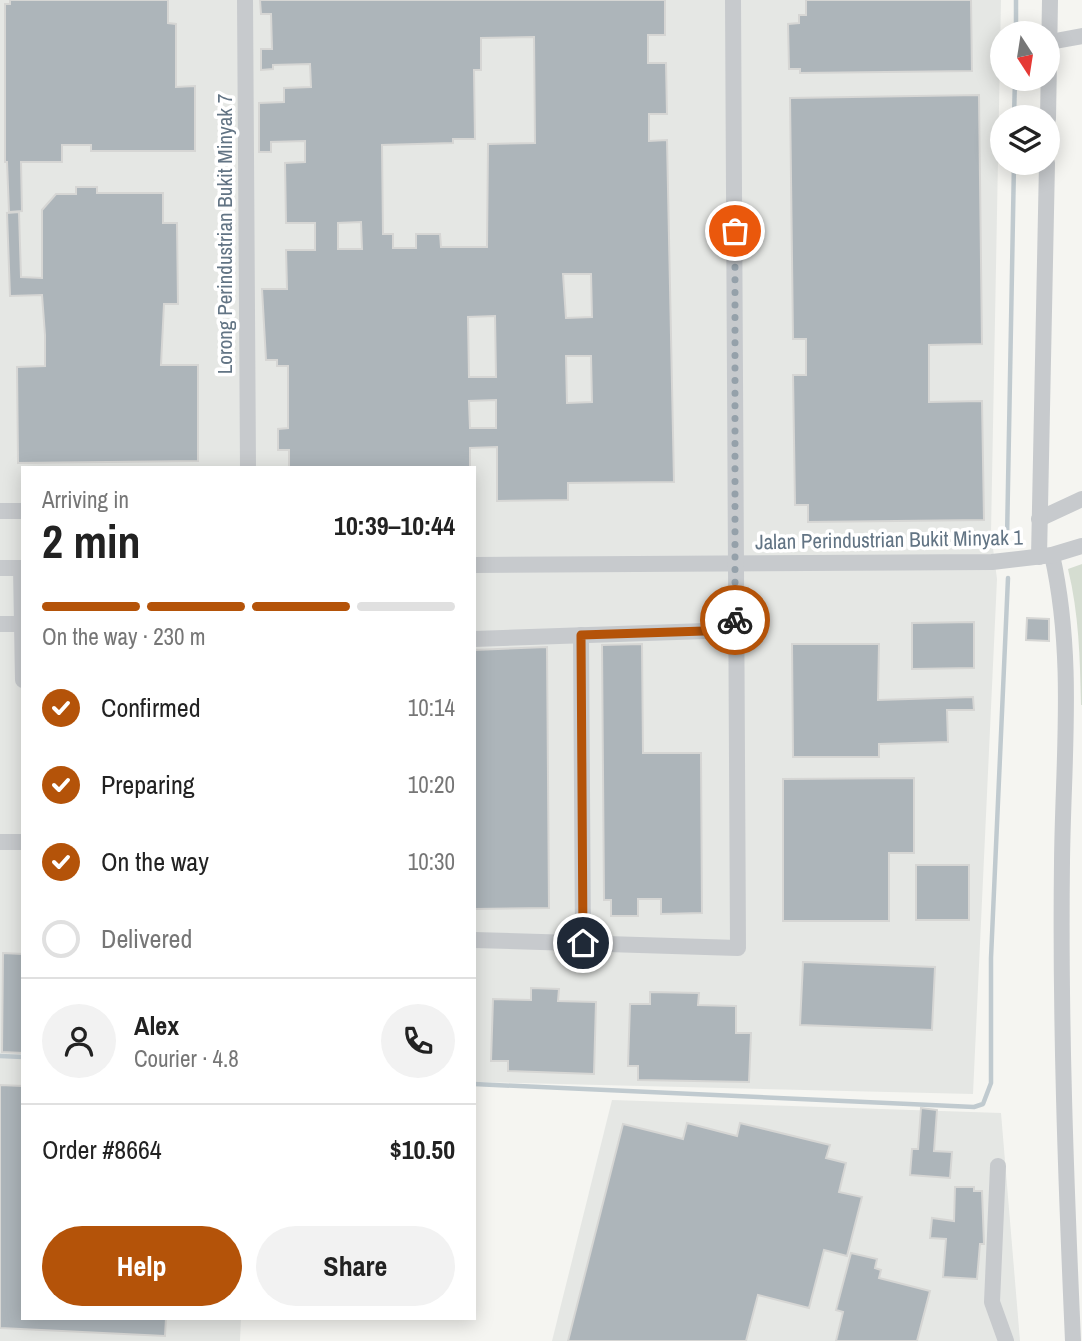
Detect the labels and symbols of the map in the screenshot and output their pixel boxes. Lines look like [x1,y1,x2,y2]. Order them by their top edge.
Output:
north arrow [990,21,1060,91]
street label: Lorong Perindustrian Bukit Minyak 7 [210,94,239,374]
pin [705,201,765,261]
street label: Jalan Perindustrian Bukit Minyak 1 [755,523,1024,556]
courier [700,585,770,655]
pin [553,913,613,973]

